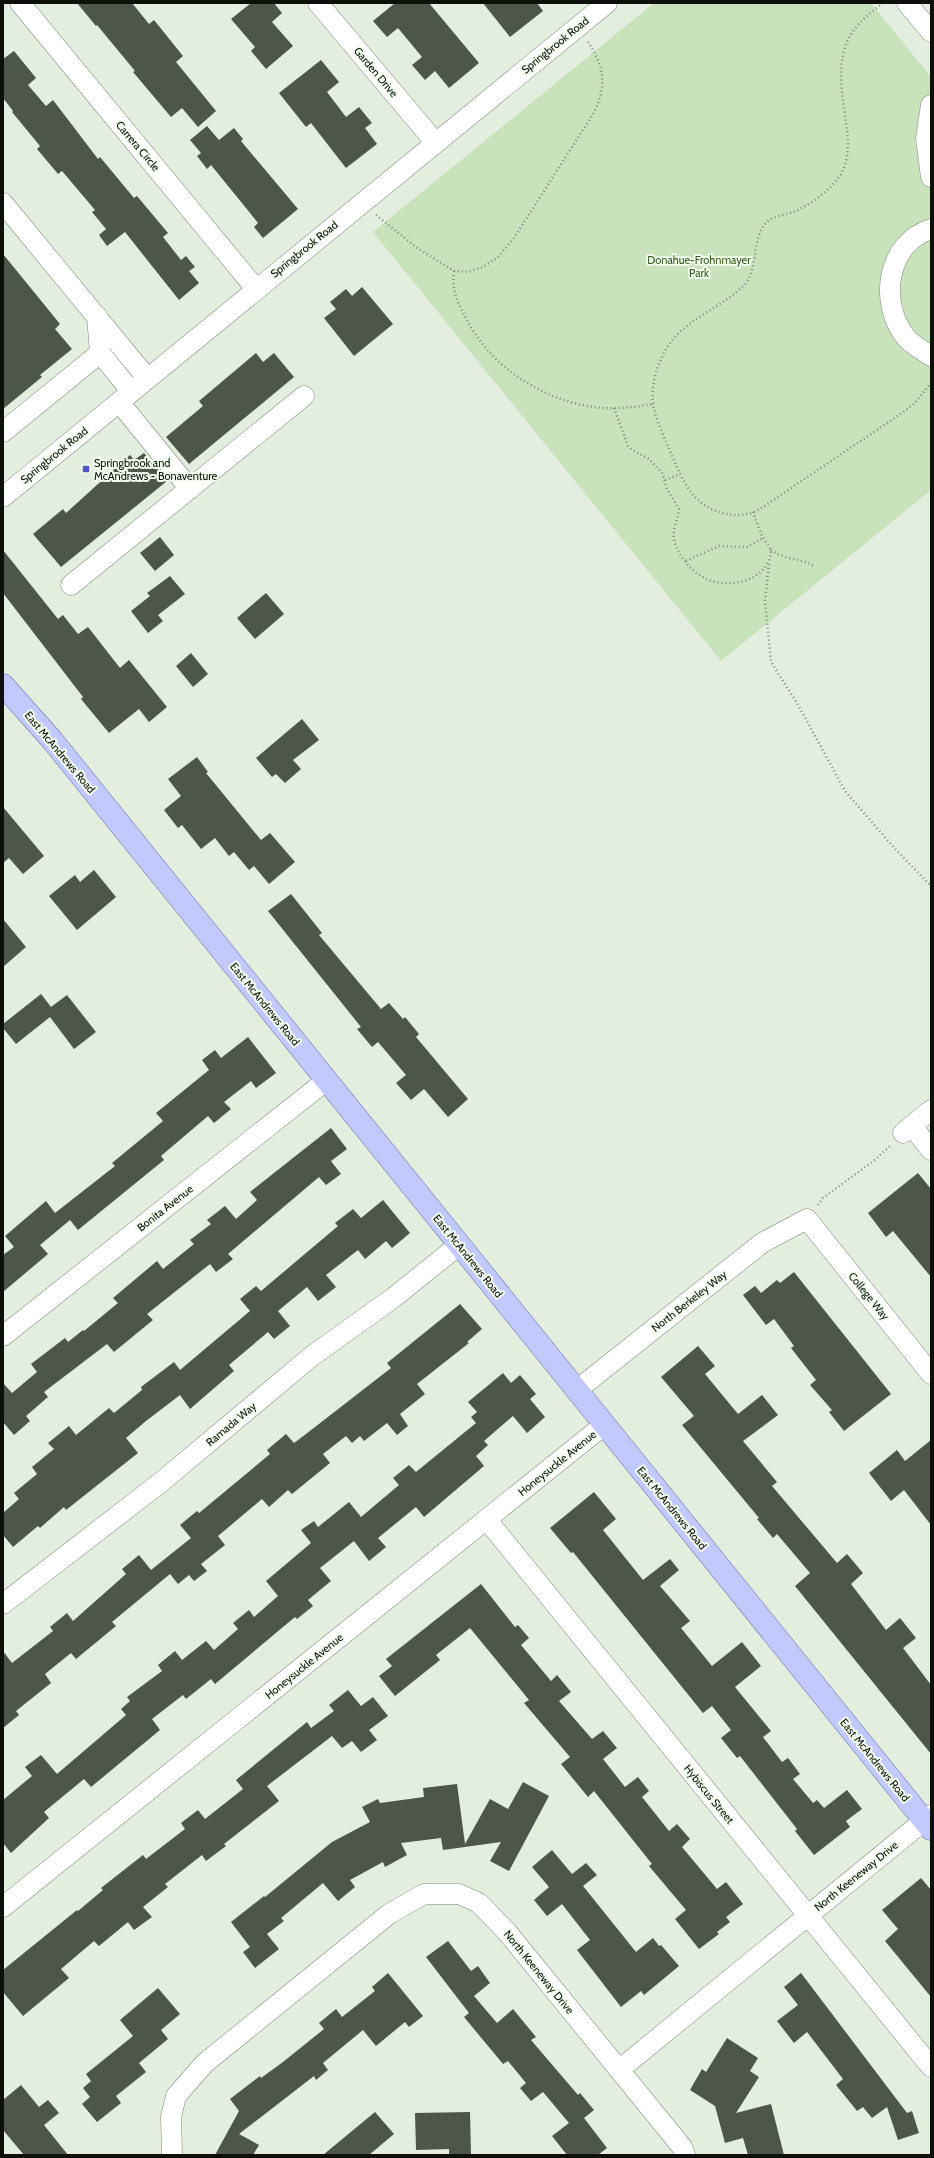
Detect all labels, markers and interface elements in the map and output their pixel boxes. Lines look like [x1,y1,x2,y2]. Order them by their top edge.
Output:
street label: Springbrook Road [518,14,592,76]
street label: Garden Drive [351,44,401,100]
street label: Carrera Circle [113,118,163,174]
street label: Springbrook Road [267,218,341,280]
park label: Donahue-Frohnmayer Park [647,253,751,280]
street label: Springbrook Road [17,424,91,486]
place label: Springbrook and McAndrews - Bonaventure [94,456,218,483]
marker: Springbrook and McAndrews - Bonaventure [81,464,91,474]
street label: East McAndrews Road [22,708,98,796]
street label: East McAndrews Road [227,960,303,1048]
street label: Bonita Avenue [134,1182,196,1234]
street label: East McAndrews Road [430,1212,506,1300]
street label: North Berkeley Way [648,1267,730,1335]
street label: College Way [845,1269,893,1323]
street label: Ramada Way [203,1399,259,1449]
street label: Honeysuckle Avenue [515,1427,599,1499]
street label: East McAndrews Road [634,1464,710,1552]
street label: Honeysuckle Avenue [262,1630,346,1702]
street label: East McAndrews Road [837,1716,913,1804]
street label: Hybiscus Street [681,1762,737,1827]
street label: North Keeneway Drive [811,1838,901,1914]
street label: North Keeneway Drive [501,1927,577,2017]

